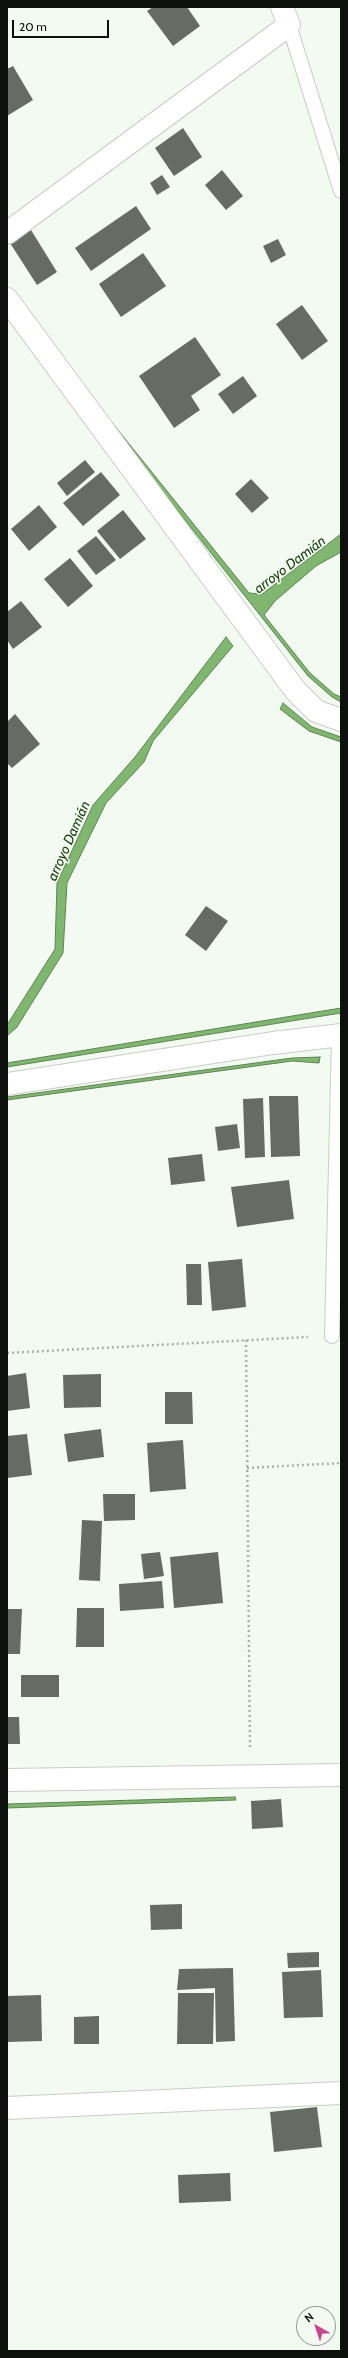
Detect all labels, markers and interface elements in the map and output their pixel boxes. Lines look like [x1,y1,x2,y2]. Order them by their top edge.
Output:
scale bar [14,12,111,38]
text: 20 m [19,19,47,34]
water label: arroyo Damián [251,533,329,597]
water label: arroyo Damián [44,799,94,883]
north arrow [296,2306,336,2346]
text: N [302,2310,317,2325]

